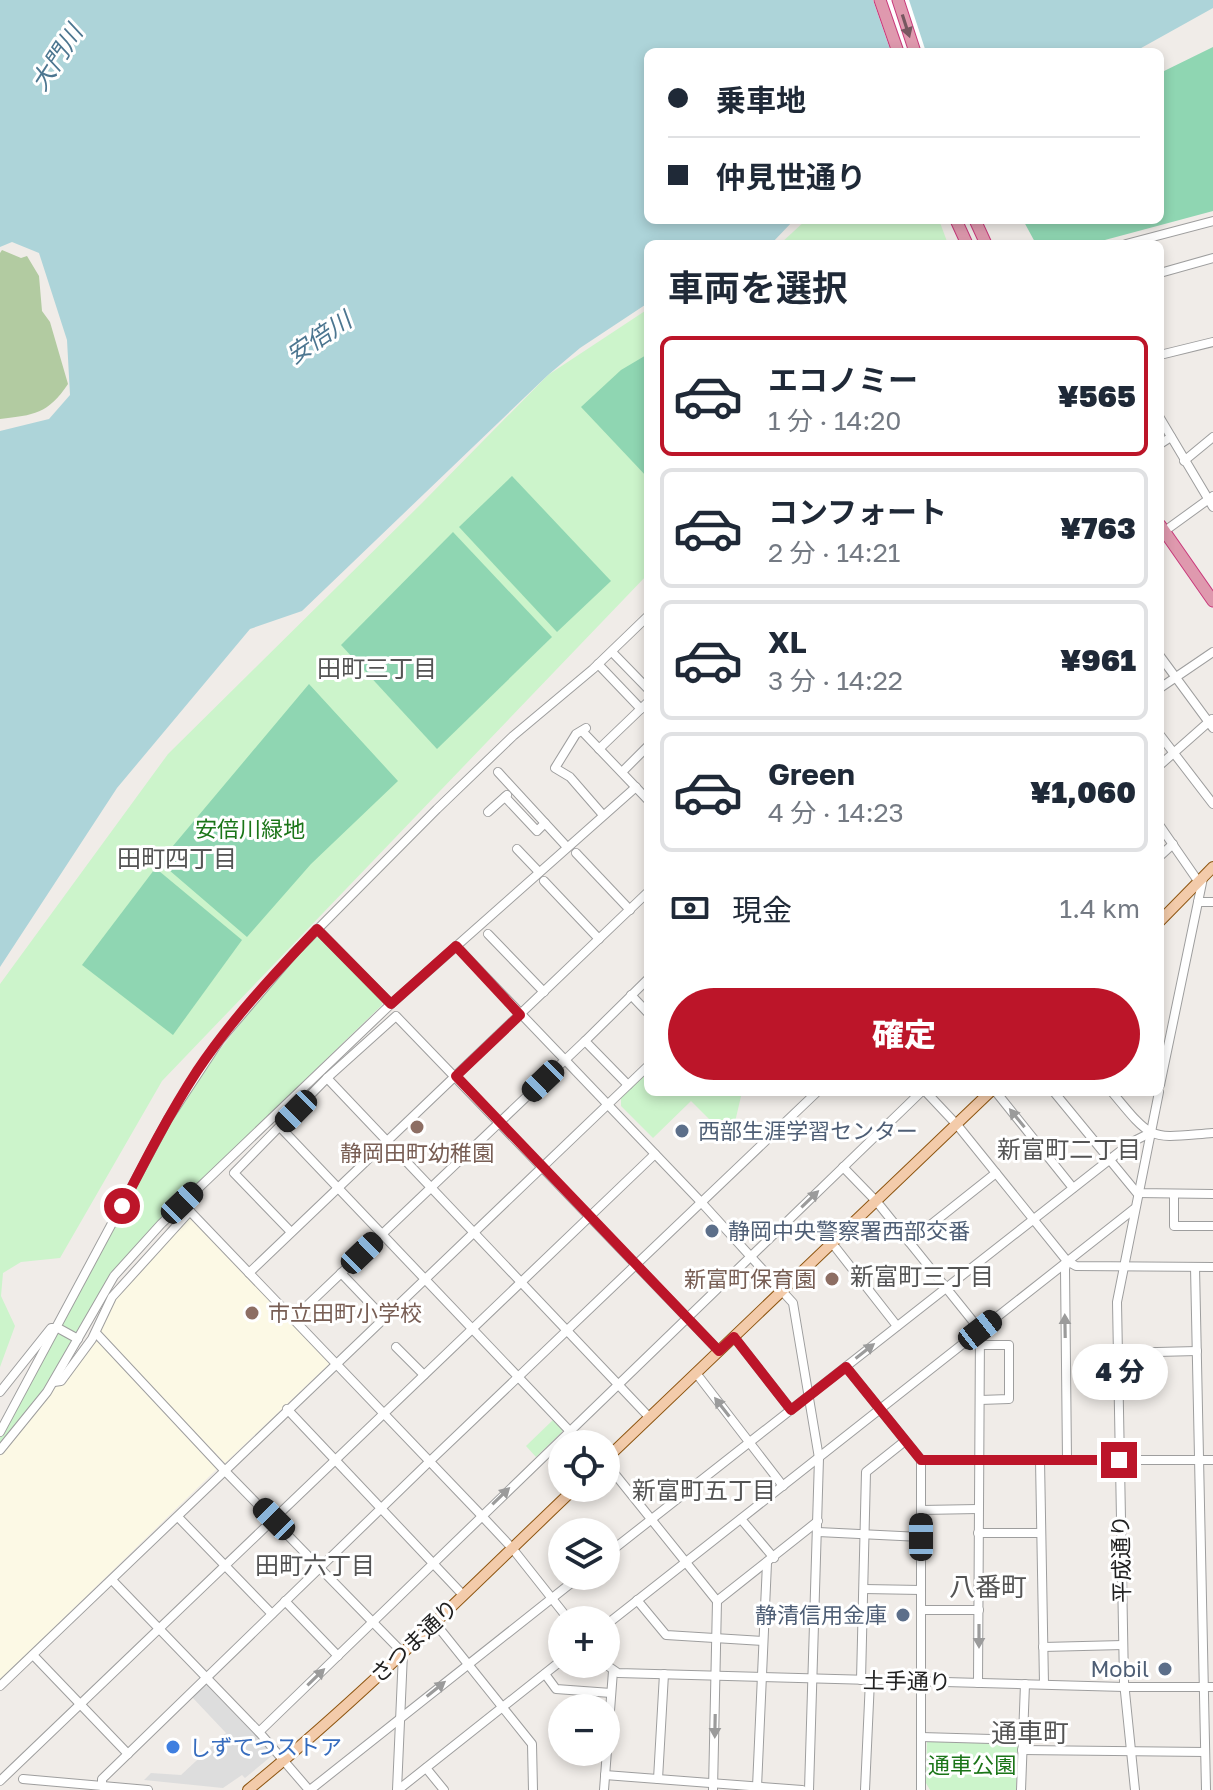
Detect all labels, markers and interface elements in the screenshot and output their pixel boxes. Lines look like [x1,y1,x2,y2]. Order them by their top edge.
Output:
one-way arrow [901,14,913,38]
water label: 大門川 [24,17,89,95]
text: 乗車地 [716,82,806,118]
text: 仲見世通り [716,159,866,195]
text: 車両を選択 [668,266,848,309]
water label: 安倍川 [280,303,359,369]
icon: car [672,360,744,432]
text: エコノミー [768,362,918,398]
text: ¥565 [1058,378,1136,414]
text: 1 分 · 14:20 [768,405,901,436]
icon: car [672,492,744,564]
text: コンフォート [768,494,947,530]
text: ¥763 [1060,510,1136,546]
text: 2 分 · 14:21 [768,537,900,568]
icon: car [672,624,744,696]
text: XL [768,624,807,660]
text: ¥961 [1060,642,1136,678]
district label: 田町三丁目 [317,653,437,682]
text: 3 分 · 14:22 [768,665,903,696]
icon: car [672,756,744,828]
text: Green [768,756,855,792]
text: ¥1,060 [1030,774,1136,810]
text: 4 分 · 14:23 [768,797,904,828]
park label: 安倍川緑地 [195,815,305,842]
district label: 田町四丁目 [117,843,237,872]
icon: cash [668,886,712,930]
text: 現金 [732,892,792,928]
text: 1.4 km [1060,893,1140,924]
button: 確定 [668,988,1140,1080]
car [517,1056,569,1106]
car [271,1086,321,1136]
one-way arrow [1009,1108,1026,1128]
place label: 西部生涯学習センター [698,1117,918,1144]
marker: 静岡田町幼稚園 [408,1118,426,1136]
marker: 西部生涯学習センター [673,1122,691,1140]
district label: 新富町二丁目 [997,1134,1141,1163]
place label: 静岡田町幼稚園 [340,1139,494,1166]
car [156,1178,208,1228]
route start [104,1188,140,1224]
one-way arrow [800,1190,819,1209]
place label: 静岡中央警察署西部交番 [728,1217,970,1244]
marker: 静岡中央警察署西部交番 [703,1222,721,1240]
car [336,1228,388,1278]
district label: 新富町三丁目 [850,1261,994,1290]
place label: 新富町保育園 [684,1265,816,1292]
marker: 新富町保育園 [823,1270,841,1288]
place label: 市立田町小学校 [268,1299,422,1326]
marker: 市立田町小学校 [243,1304,261,1322]
car [954,1306,1006,1354]
one-way arrow [1059,1313,1072,1338]
one-way arrow [855,1344,875,1360]
callout: 4 分 [1071,1344,1167,1400]
text: 4 分 [1095,1356,1145,1387]
one-way arrow [715,1397,731,1417]
map controls [548,1430,620,1766]
button: locate [548,1430,620,1502]
route end [1101,1442,1137,1478]
district label: 新富町五丁目 [632,1475,776,1504]
one-way arrow [491,1487,510,1505]
car [249,1494,299,1544]
car [909,1513,933,1561]
street label: 平成通り [1106,1515,1135,1603]
button: layers [548,1518,620,1590]
district label: 田町六丁目 [255,1550,375,1579]
district label: 八番町 [949,1571,1027,1602]
street label: さつま通り [364,1593,463,1688]
place label: 静清信用金庫 [755,1601,887,1628]
button: + [548,1606,620,1678]
marker: 静清信用金庫 [894,1606,912,1624]
one-way arrow [972,1624,985,1649]
place label: Mobil [1090,1655,1149,1682]
marker: Mobil [1156,1660,1174,1678]
street label: 土手通り [863,1666,951,1695]
one-way arrow [306,1669,325,1687]
one-way arrow [426,1681,446,1698]
button: − [548,1694,620,1766]
one-way arrow [709,1714,721,1739]
district label: 通車町 [991,1717,1069,1748]
place label: しずてつストア [189,1733,342,1760]
marker: しずてつストア [164,1738,182,1756]
park label: 通車公園 [928,1751,1016,1778]

